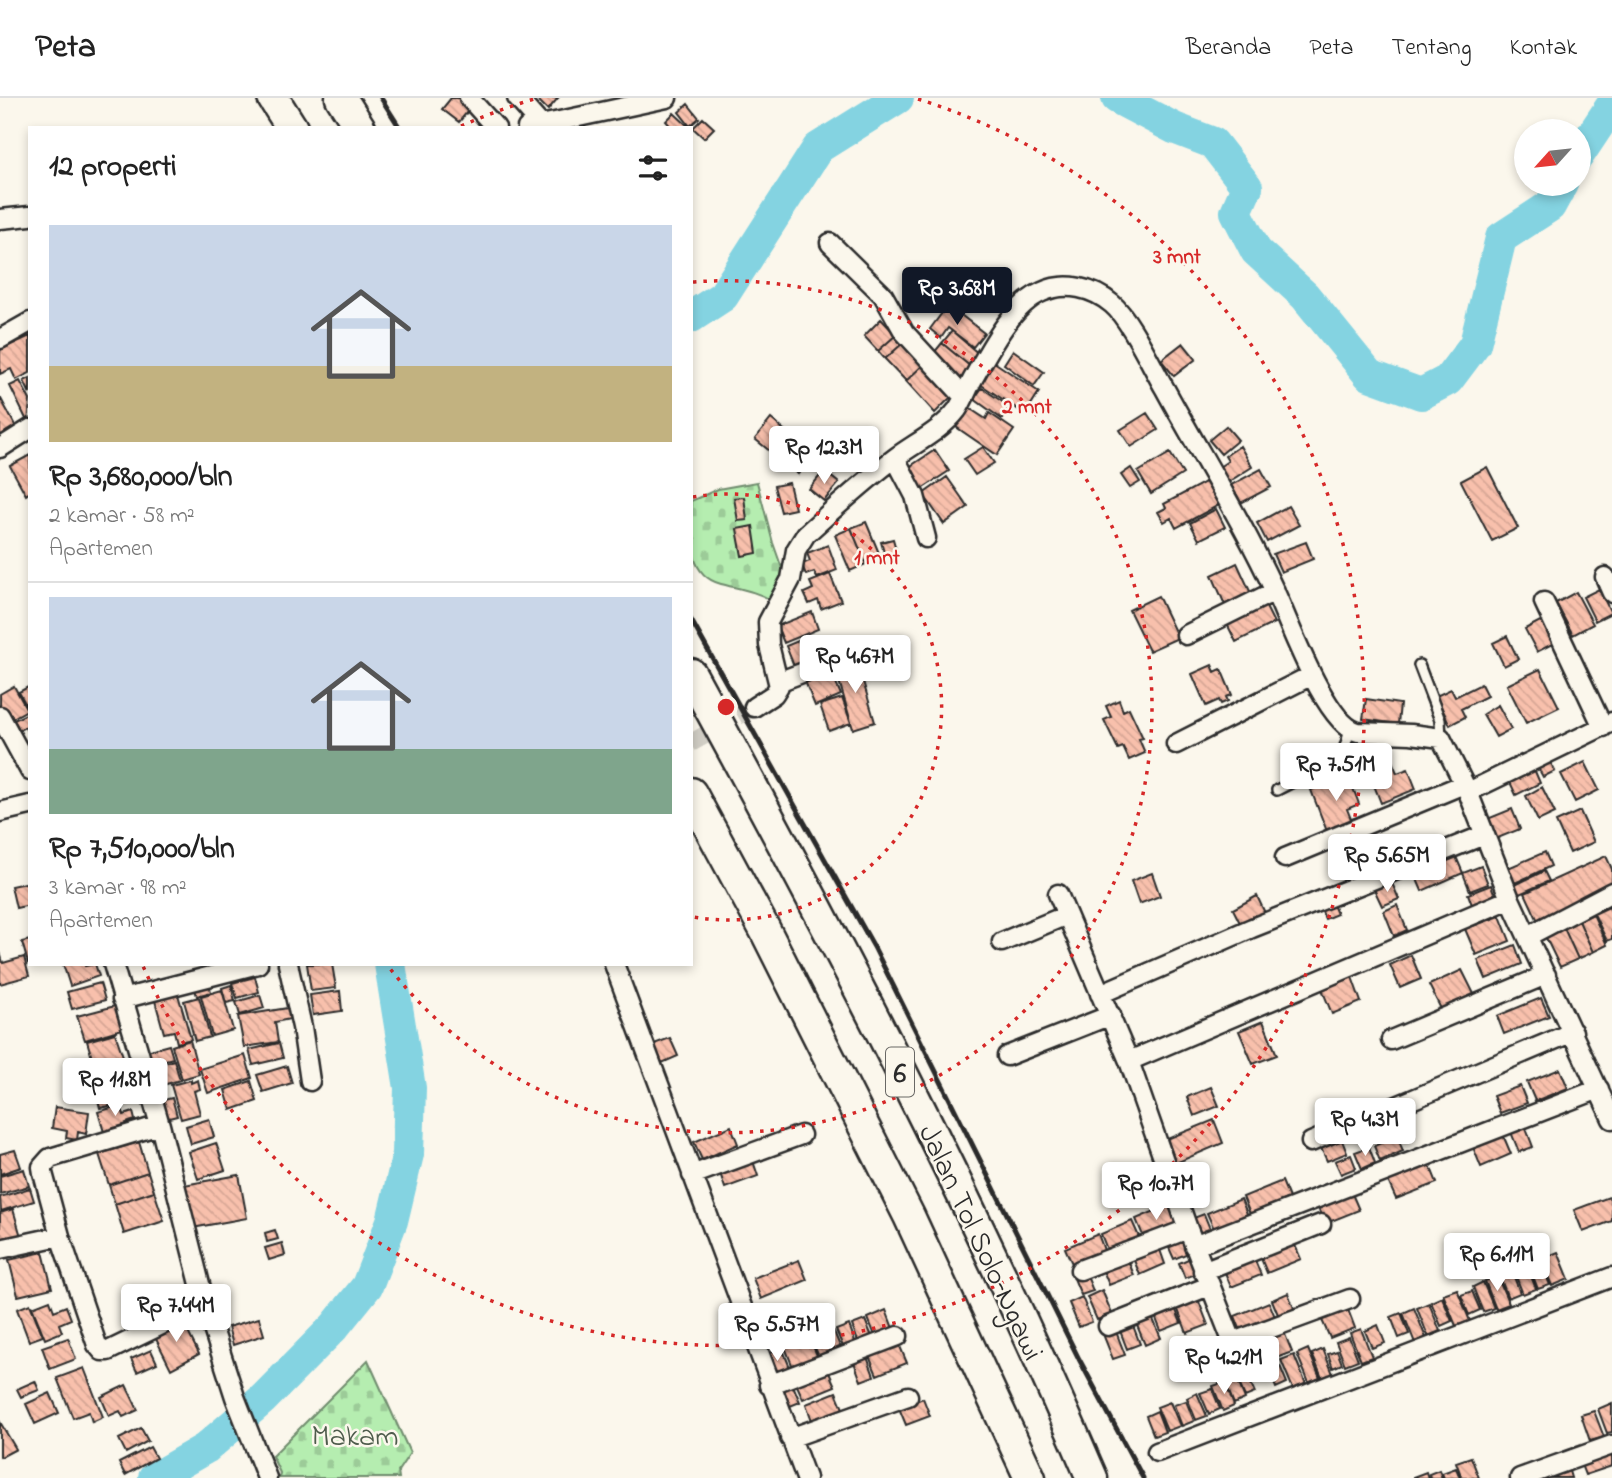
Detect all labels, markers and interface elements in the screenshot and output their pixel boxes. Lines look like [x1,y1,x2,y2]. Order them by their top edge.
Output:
text: Peta [35,24,96,72]
text: Beranda [1186,31,1271,66]
text: Peta [1309,31,1354,66]
text: Tentang [1392,31,1472,66]
text: Kontak [1510,31,1577,66]
north arrow [1514,119,1591,196]
map controls [1514,119,1591,196]
text: 12 properti [49,146,177,190]
icon: filters [634,149,672,187]
text: 3 mnt [1152,243,1202,273]
pin: Rp 3.68M [885,268,1029,327]
icon: home [298,271,424,397]
text: Rp 3.68M [918,273,996,306]
text: 2 mnt [1001,393,1053,423]
pin: Rp 12.3M [752,426,896,486]
text: Rp 12.3M [785,432,863,465]
text: Rp 3,680,000/bln [49,456,232,500]
text: 2 kamar · 58 m² [49,500,195,533]
text: Apartemen [49,533,153,566]
text: 1 mnt [854,544,901,574]
pin: Rp 4.67M [783,636,927,695]
text: Rp 4.67M [816,641,894,674]
icon: home [298,643,424,769]
centre of rings [714,695,738,719]
pin: Rp 7.51M [1264,744,1408,803]
text: Rp 7.51M [1296,749,1376,782]
text: Rp 7,510,000/bln [49,828,235,872]
pin: Rp 5.65M [1315,834,1459,894]
text: Rp 5.65M [1344,840,1430,873]
text: 3 kamar · 98 m² [49,872,187,905]
text: Apartemen [49,905,153,938]
road number: 6 [886,1048,914,1096]
pin: Rp 11.8M [43,1058,187,1118]
text: Rp 11.8M [79,1064,151,1097]
pin: Rp 4.3M [1300,1098,1430,1158]
text: Rp 4.3M [1331,1104,1399,1137]
street label: Jalan Tol Solo–Ngawi [905,1118,1053,1369]
pin: Rp 10.7M [1084,1162,1228,1222]
text: Rp 10.7M [1118,1168,1194,1201]
pin: Rp 6.11M [1425,1234,1569,1293]
text: Rp 6.11M [1460,1239,1534,1272]
pin: Rp 7.44M [104,1284,248,1344]
text: Rp 7.44M [137,1290,215,1323]
pin: Rp 5.57M [705,1304,849,1363]
text: Rp 5.57M [734,1309,820,1342]
pin: Rp 4.21M [1152,1336,1296,1396]
text: Rp 4.21M [1185,1342,1263,1375]
park label: Makam [311,1416,399,1460]

